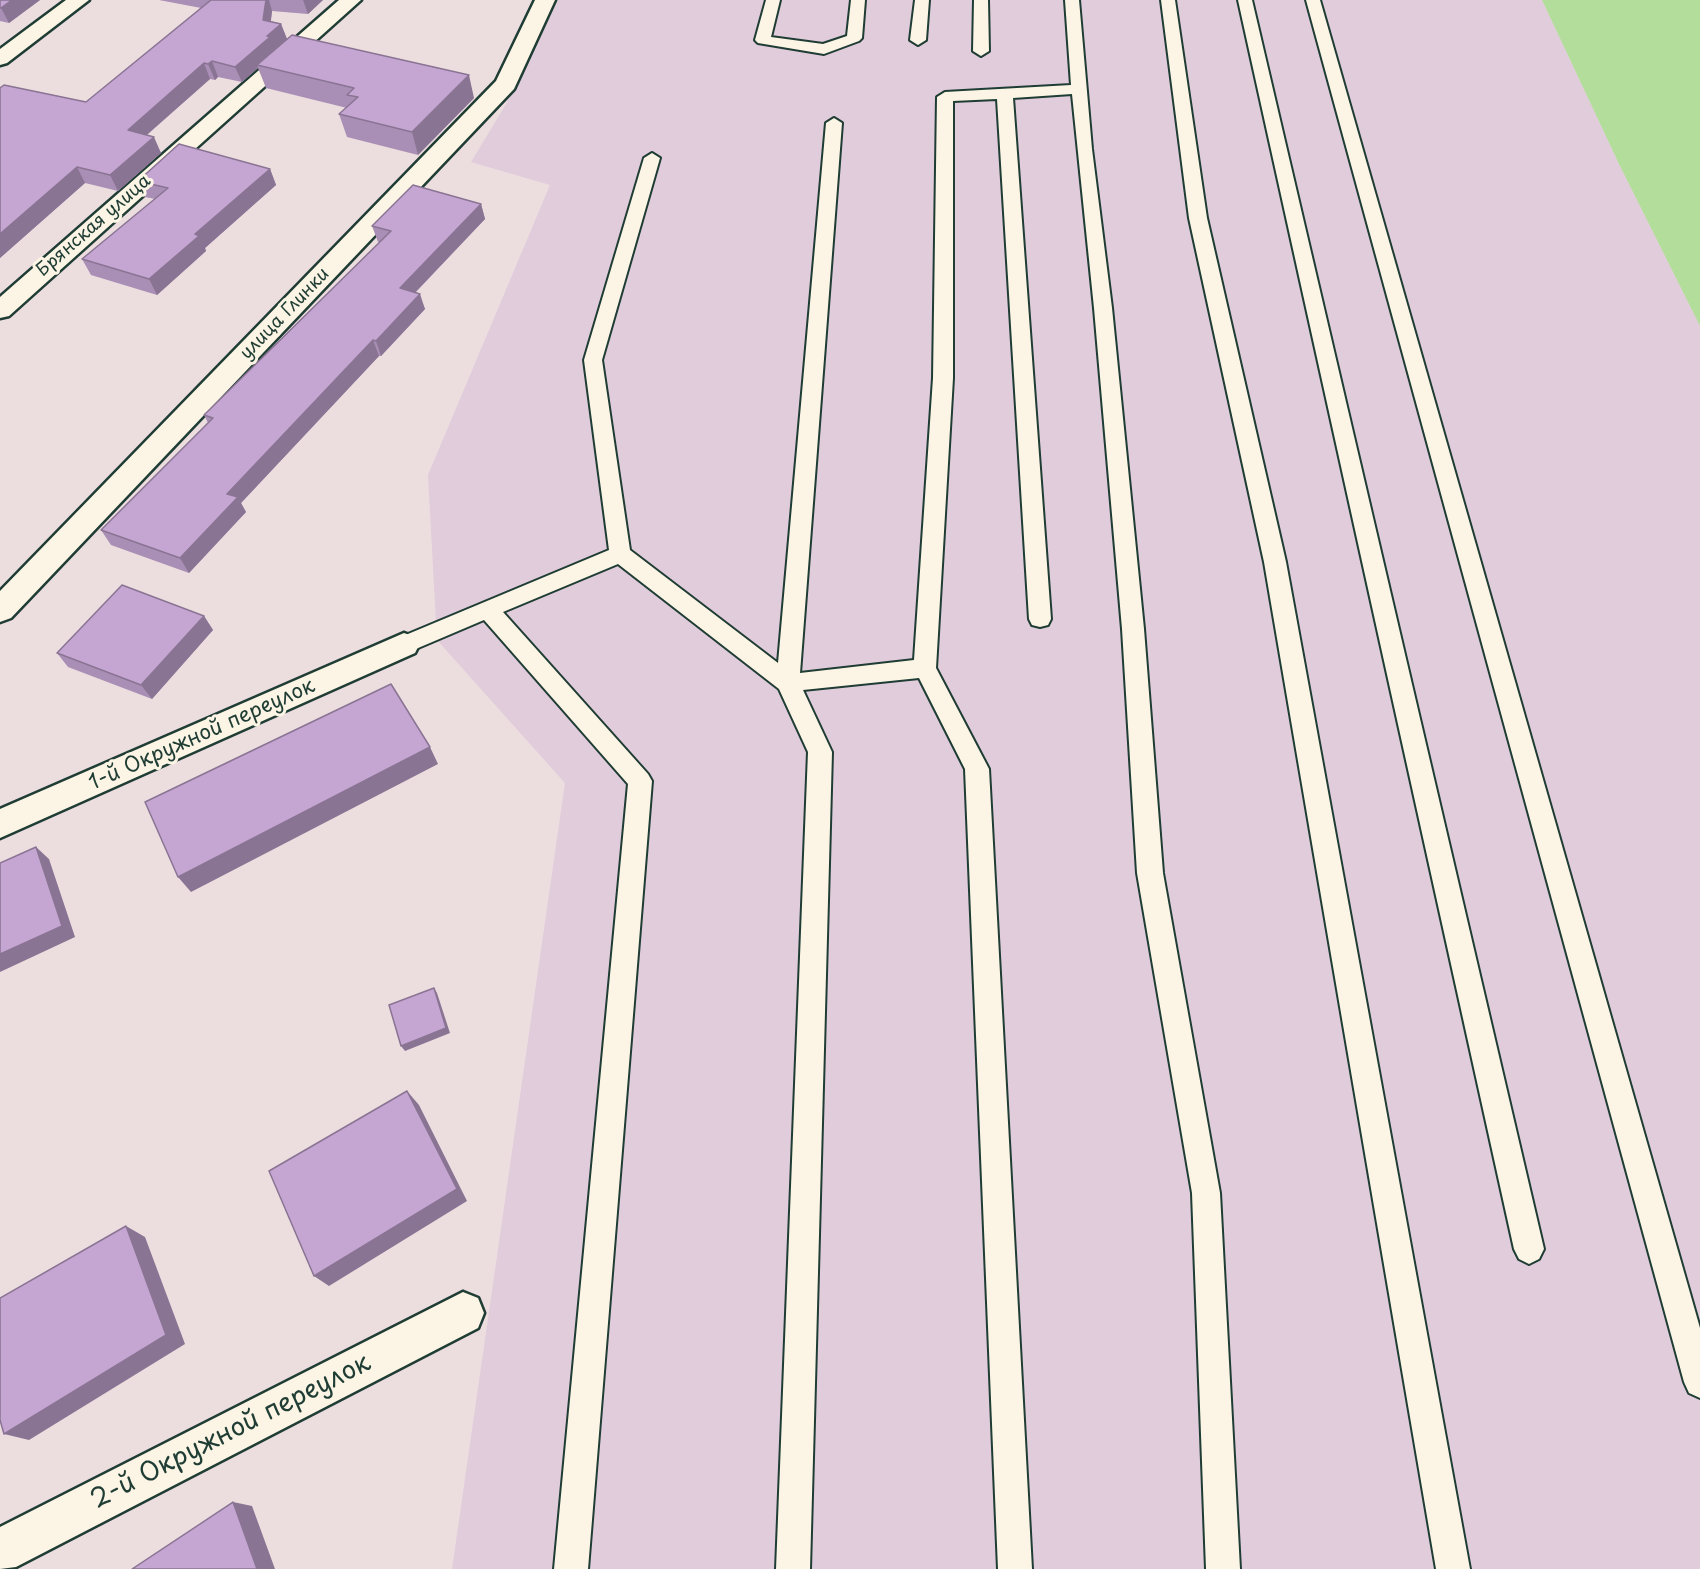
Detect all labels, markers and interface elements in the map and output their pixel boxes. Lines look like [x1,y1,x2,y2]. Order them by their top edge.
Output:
street label: Брянская улица [33,171,155,281]
street label: улица Глинки [236,264,334,364]
street label: 1-й Окружной переулок [85,674,319,796]
street label: 2-й Окружной переулок [86,1348,376,1516]

